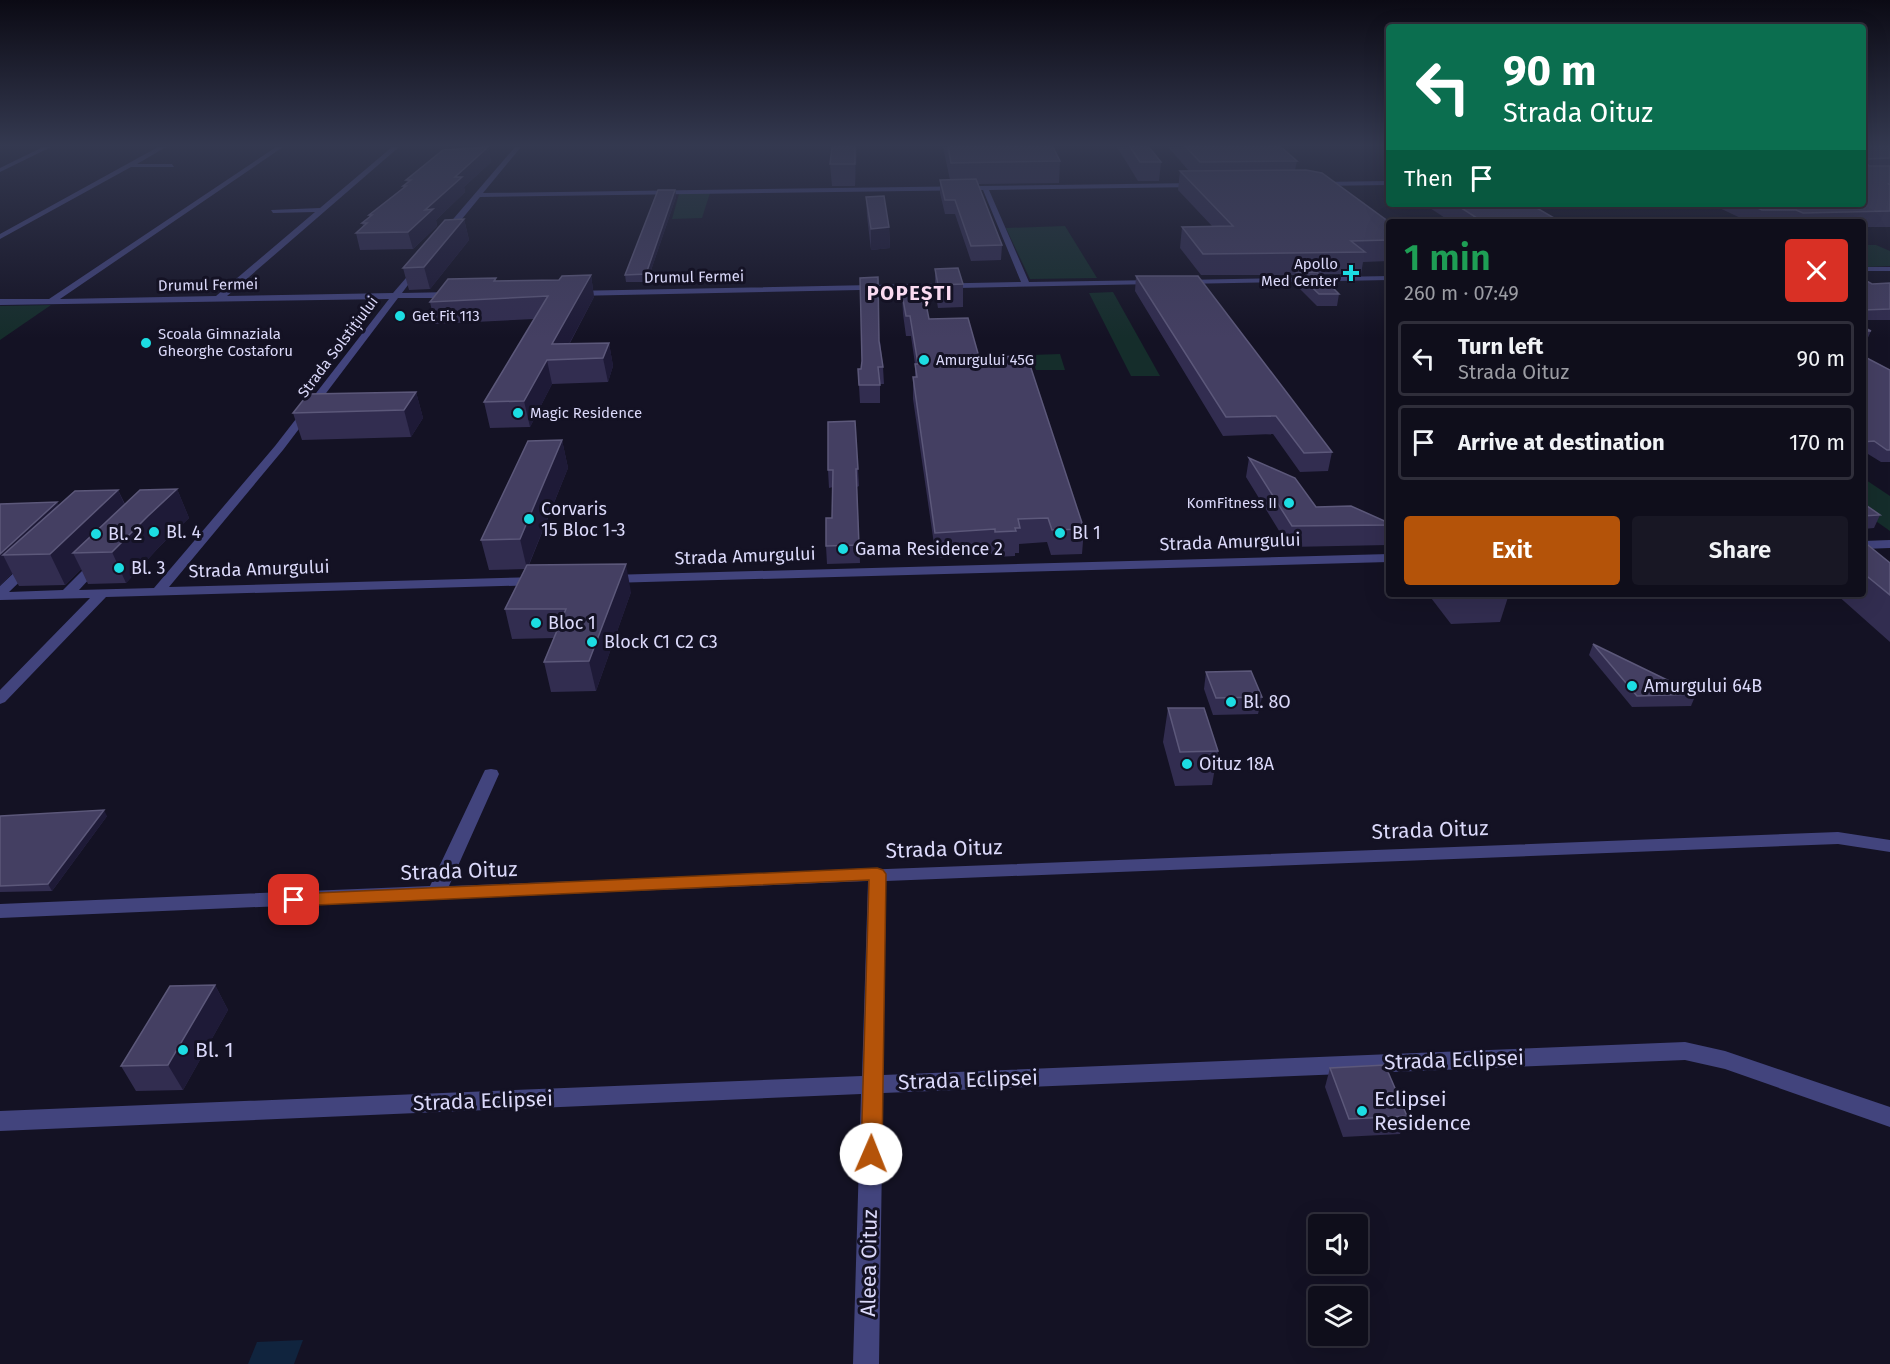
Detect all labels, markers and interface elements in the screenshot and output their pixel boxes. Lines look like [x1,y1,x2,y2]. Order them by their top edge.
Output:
text: 90 m [1503,46,1597,96]
icon: left [1404,48,1482,126]
text: Strada Oituz [1503,97,1653,129]
icon: arrive [1465,162,1498,195]
text: Then [1404,165,1453,192]
text: 1 min [1404,236,1491,280]
button: close [1785,239,1848,302]
place label: Apollo Med Center [1261,255,1338,290]
marker: Apollo Med Center [1342,264,1360,282]
street label: Drumul Fermei [644,267,744,287]
street label: Drumul Fermei [158,275,258,295]
district label: POPEȘTI [867,281,953,307]
text: 260 m · 07:49 [1404,281,1519,305]
street label: Strada Solstițiului [294,293,383,402]
place label: Get Fit 113 [412,307,480,325]
marker: Get Fit 113 [393,309,407,323]
place label: Scoala Gimnaziala Gheorghe Costaforu [158,325,293,360]
text: Turn left [1458,333,1543,360]
marker: Scoala Gimnaziala Gheorghe Costaforu [139,336,153,350]
icon: left [1407,342,1440,375]
text: 90 m [1796,345,1845,372]
place label: Amurgului 45G [936,351,1034,369]
marker: Amurgului 45G [917,353,931,367]
text: Strada Oituz [1458,360,1569,384]
place label: Magic Residence [530,404,642,422]
marker: Magic Residence [511,406,525,420]
icon: arrive [1407,426,1440,459]
text: Arrive at destination [1458,429,1665,456]
text: 170 m [1789,429,1845,456]
place label: KomFitness II [1187,494,1277,512]
marker: KomFitness II [1282,496,1296,510]
place label: Corvaris 15 Bloc 1-3 [541,498,626,541]
marker: Corvaris 15 Bloc 1-3 [522,512,536,526]
button: Exit [1404,516,1620,585]
button: Share [1632,516,1848,585]
place label: Bl. 4 [166,521,201,543]
place label: Bl 1 [1072,522,1101,544]
place label: Bl. 2 [108,523,142,545]
marker: Bl. 4 [147,525,161,539]
marker: Bl 1 [1053,526,1067,540]
marker: Bl. 2 [89,527,103,541]
street label: Strada Amurgului [1159,529,1301,555]
place label: Gama Residence 2 [855,538,1003,560]
marker: Gama Residence 2 [836,542,850,556]
street label: Strada Amurgului [674,543,816,569]
street label: Strada Amurgului [188,556,330,582]
place label: Bl. 3 [131,557,165,579]
marker: Bl. 3 [112,561,126,575]
place label: Bloc 1 [548,612,596,634]
marker: Bloc 1 [529,616,543,630]
place label: Block C1 C2 C3 [604,631,718,653]
marker: Block C1 C2 C3 [585,635,599,649]
place label: Amurgului 64B [1644,675,1762,697]
marker: Amurgului 64B [1625,679,1639,693]
place label: Bl. 8O [1243,691,1291,713]
marker: Bl. 8O [1224,695,1238,709]
place label: Oituz 18A [1199,753,1275,775]
marker: Oituz 18A [1180,757,1194,771]
street label: Strada Oituz [1371,815,1489,845]
street label: Strada Oituz [885,834,1003,864]
street label: Strada Oituz [400,856,518,886]
pin [268,874,319,925]
icon: arrive [277,883,310,916]
place label: Bl. 1 [195,1037,234,1063]
marker: Bl. 1 [176,1043,190,1057]
street label: Strada Eclipsei [1384,1045,1524,1075]
street label: Strada Eclipsei [898,1065,1038,1095]
street label: Strada Eclipsei [413,1086,553,1116]
place label: Eclipsei Residence [1374,1086,1471,1136]
marker: Eclipsei Residence [1355,1104,1369,1118]
position arrow [839,1122,903,1186]
street label: Aleea Oituz [855,1209,883,1317]
map controls [1308,1214,1368,1346]
button: sound [1308,1214,1368,1274]
button: layers [1308,1286,1368,1346]

